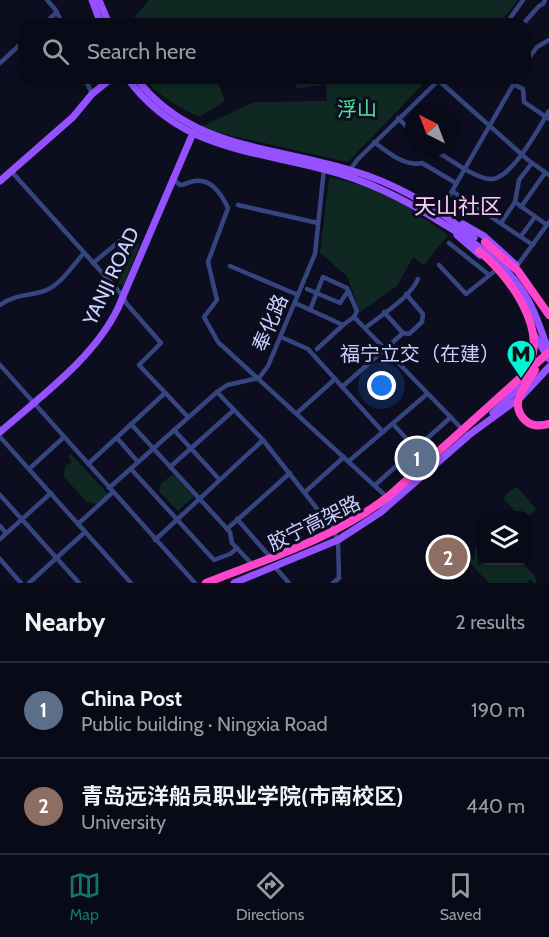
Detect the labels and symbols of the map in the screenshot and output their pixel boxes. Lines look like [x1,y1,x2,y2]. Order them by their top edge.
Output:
park label: 浮山 [337,97,377,121]
north arrow [405,102,459,156]
district label: 天山社区 [414,193,502,220]
street label: YANJI ROAD [77,223,144,330]
street label: 奉化路 [247,291,293,355]
metro station icon: 福宁立交（在建） [505,338,537,380]
place label: 福宁立交（在建） [340,342,500,366]
your location [367,371,396,400]
pin: 1 [398,436,436,480]
street label: 胶宁高架路 [264,490,364,556]
pin: 2 [428,534,468,580]

